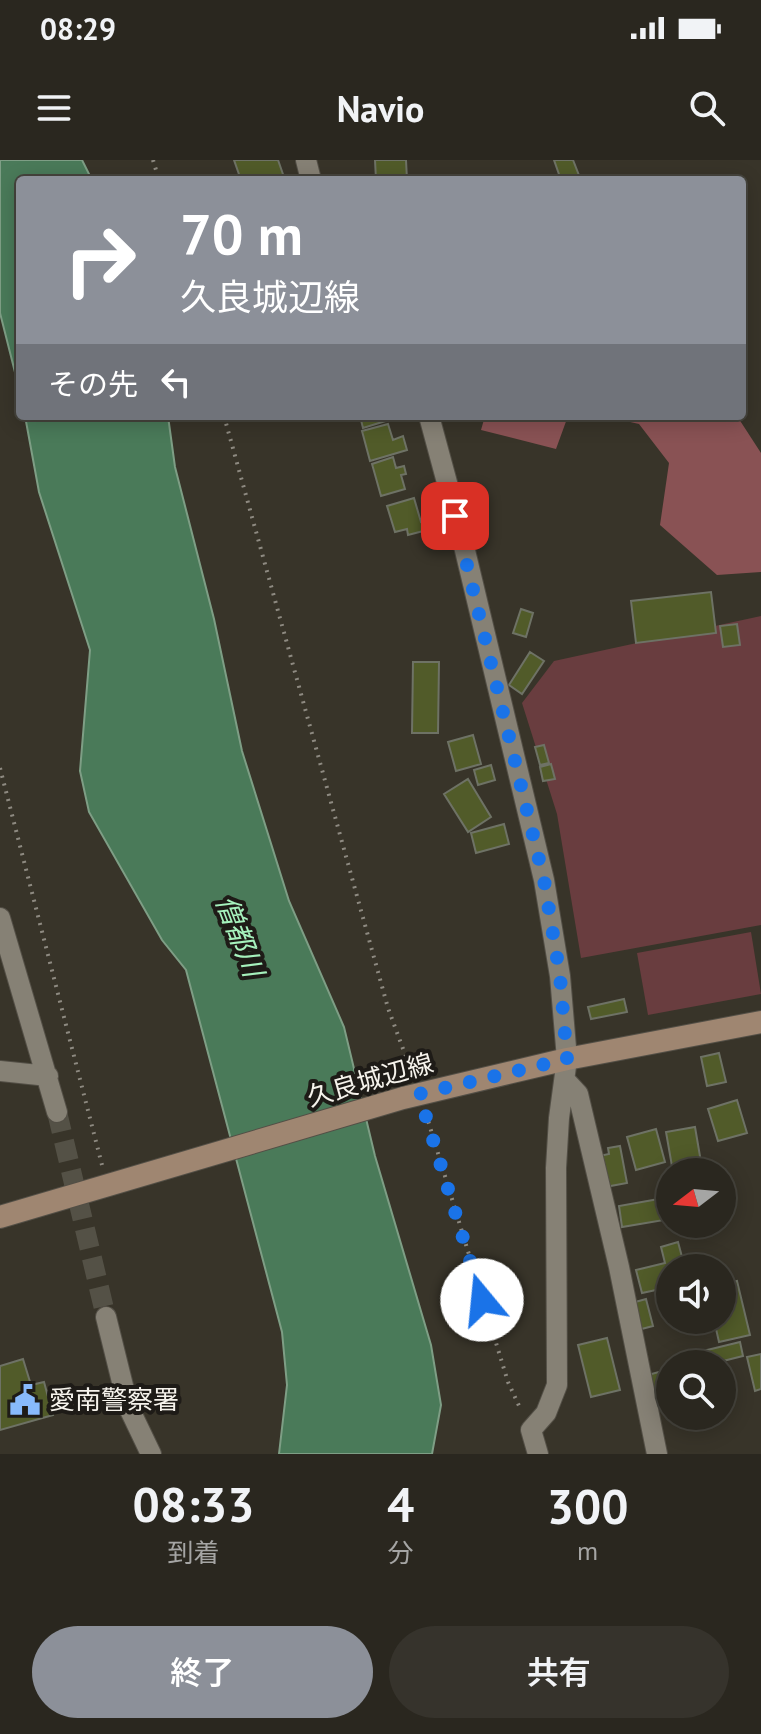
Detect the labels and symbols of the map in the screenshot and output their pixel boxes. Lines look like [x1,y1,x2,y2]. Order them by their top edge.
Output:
pin [421,482,489,550]
water label: 僧都川 [208,890,274,984]
street label: 久良城辺線 [303,1046,437,1113]
north arrow [656,1158,736,1238]
position arrow [440,1258,524,1342]
public building icon: 愛南警察署 [8,1383,42,1417]
place label: 愛南警察署 [49,1383,179,1416]

